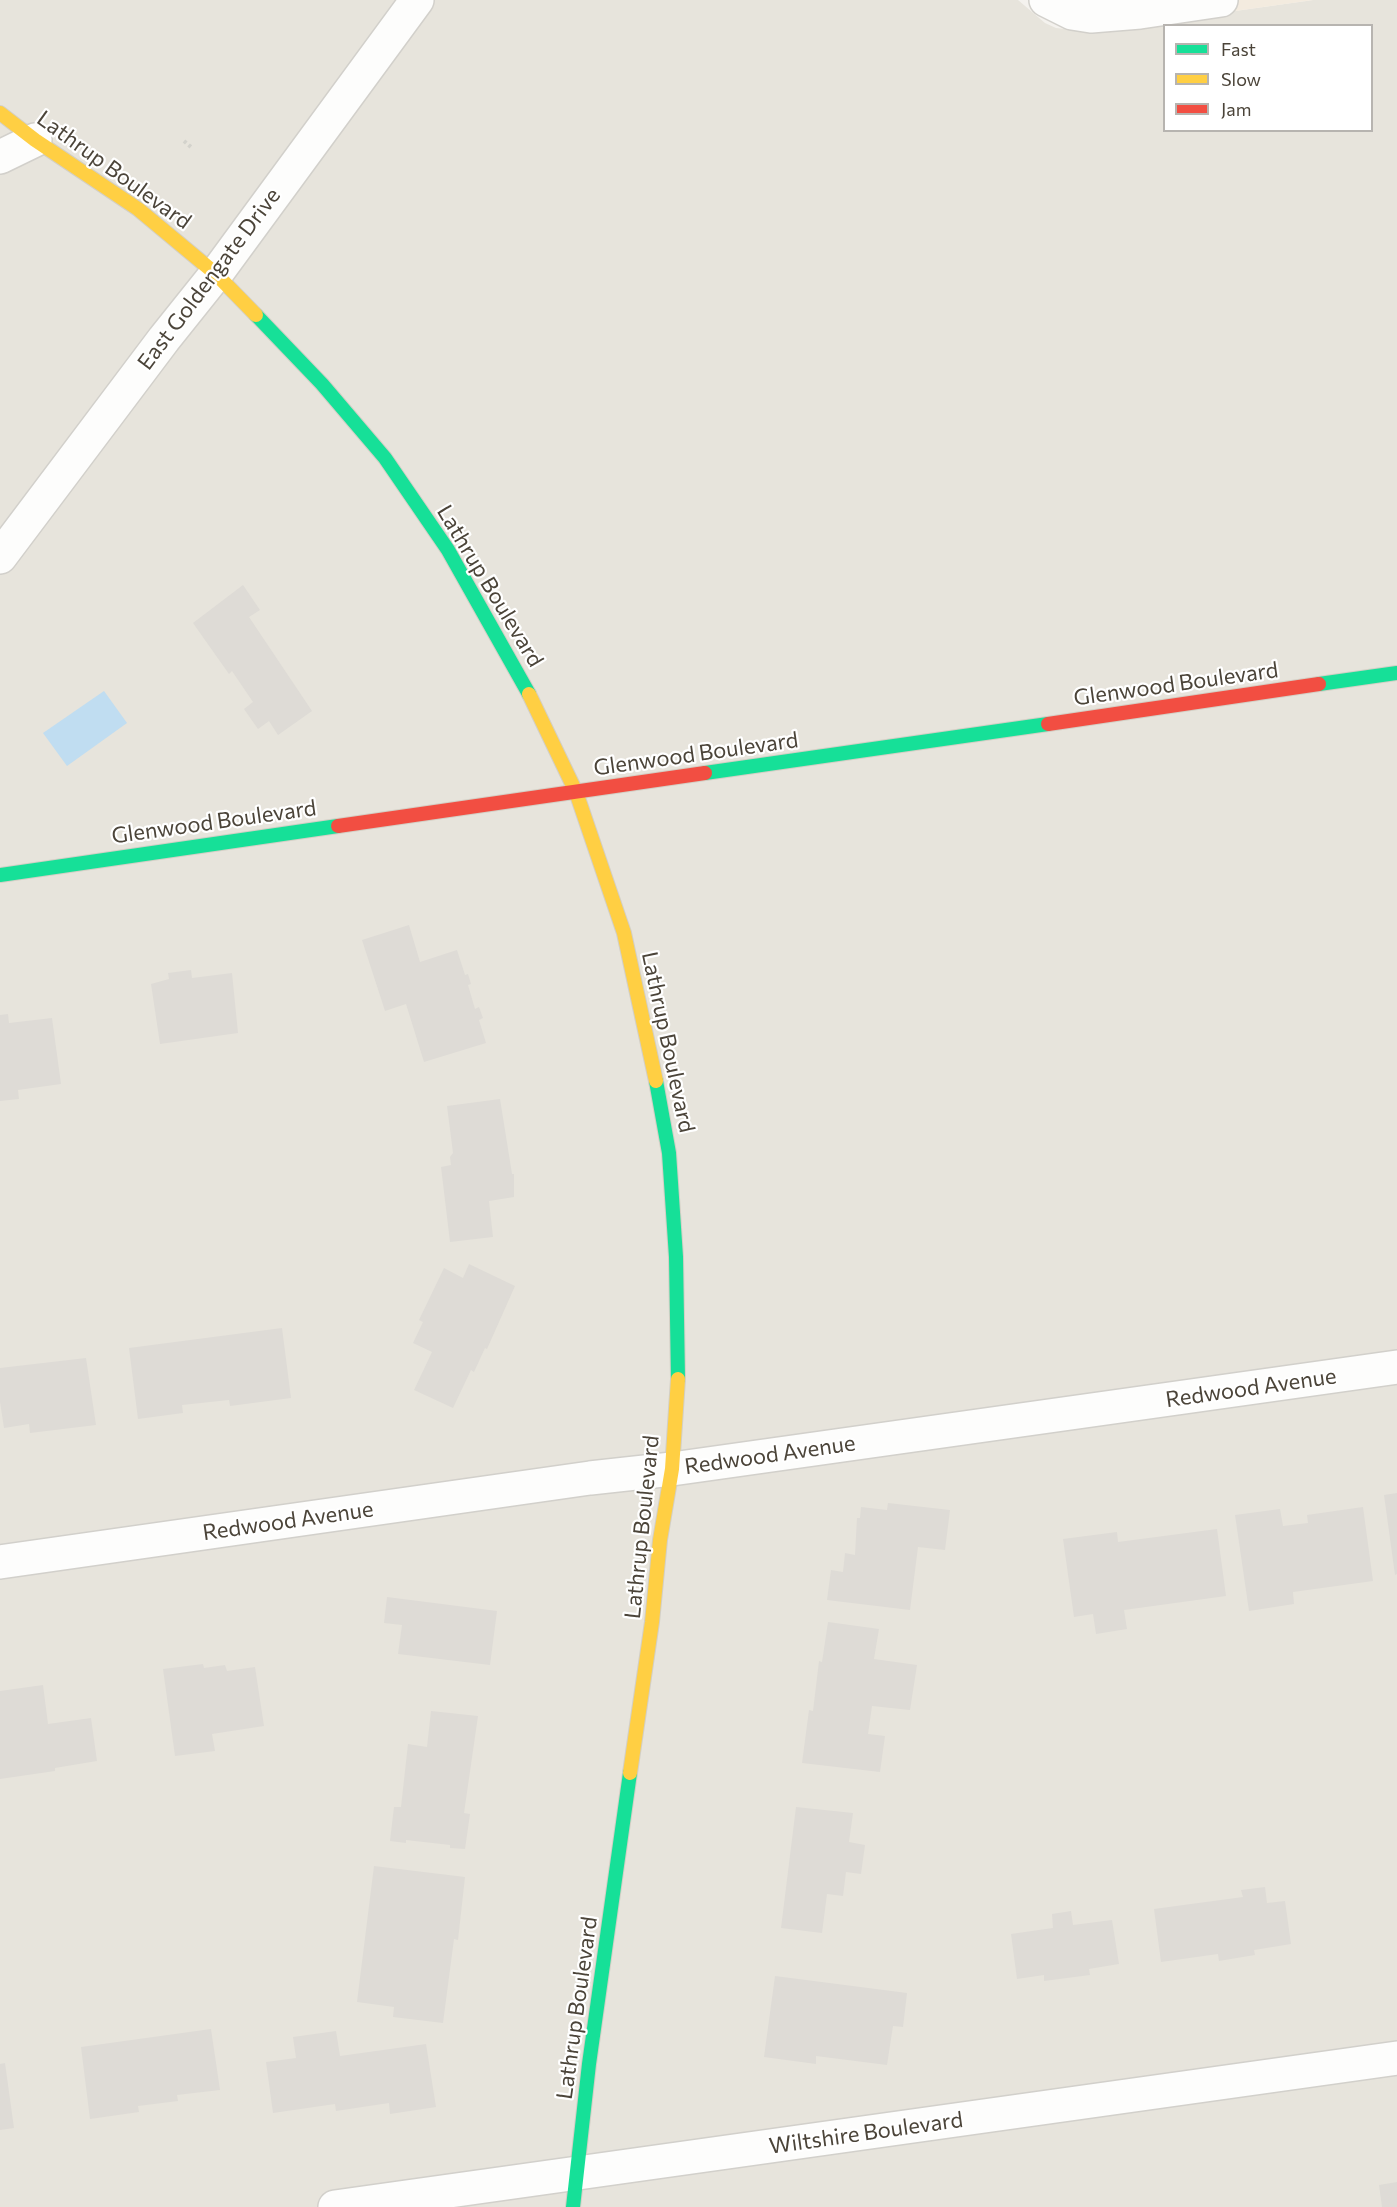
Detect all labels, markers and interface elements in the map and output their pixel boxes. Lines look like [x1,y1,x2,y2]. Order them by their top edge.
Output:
legend [1163,24,1373,132]
text: Fast [1221,38,1256,60]
text: Slow [1221,68,1261,90]
text: Jam [1221,98,1251,120]
street label: Lathrup Boulevard [32,105,196,235]
street label: East Goldengate Drive [132,183,286,375]
street label: Lathrup Boulevard [431,500,549,672]
street label: Glenwood Boulevard [1072,657,1280,711]
street label: Glenwood Boulevard [592,727,800,781]
street label: Glenwood Boulevard [110,795,318,849]
street label: Lathrup Boulevard [636,949,700,1135]
street label: Redwood Avenue [1164,1363,1338,1413]
street label: Redwood Avenue [683,1430,857,1480]
street label: Lathrup Boulevard [619,1434,665,1620]
street label: Redwood Avenue [201,1496,375,1546]
street label: Lathrup Boulevard [551,1915,603,2101]
street label: Wiltshire Boulevard [767,2106,965,2160]

